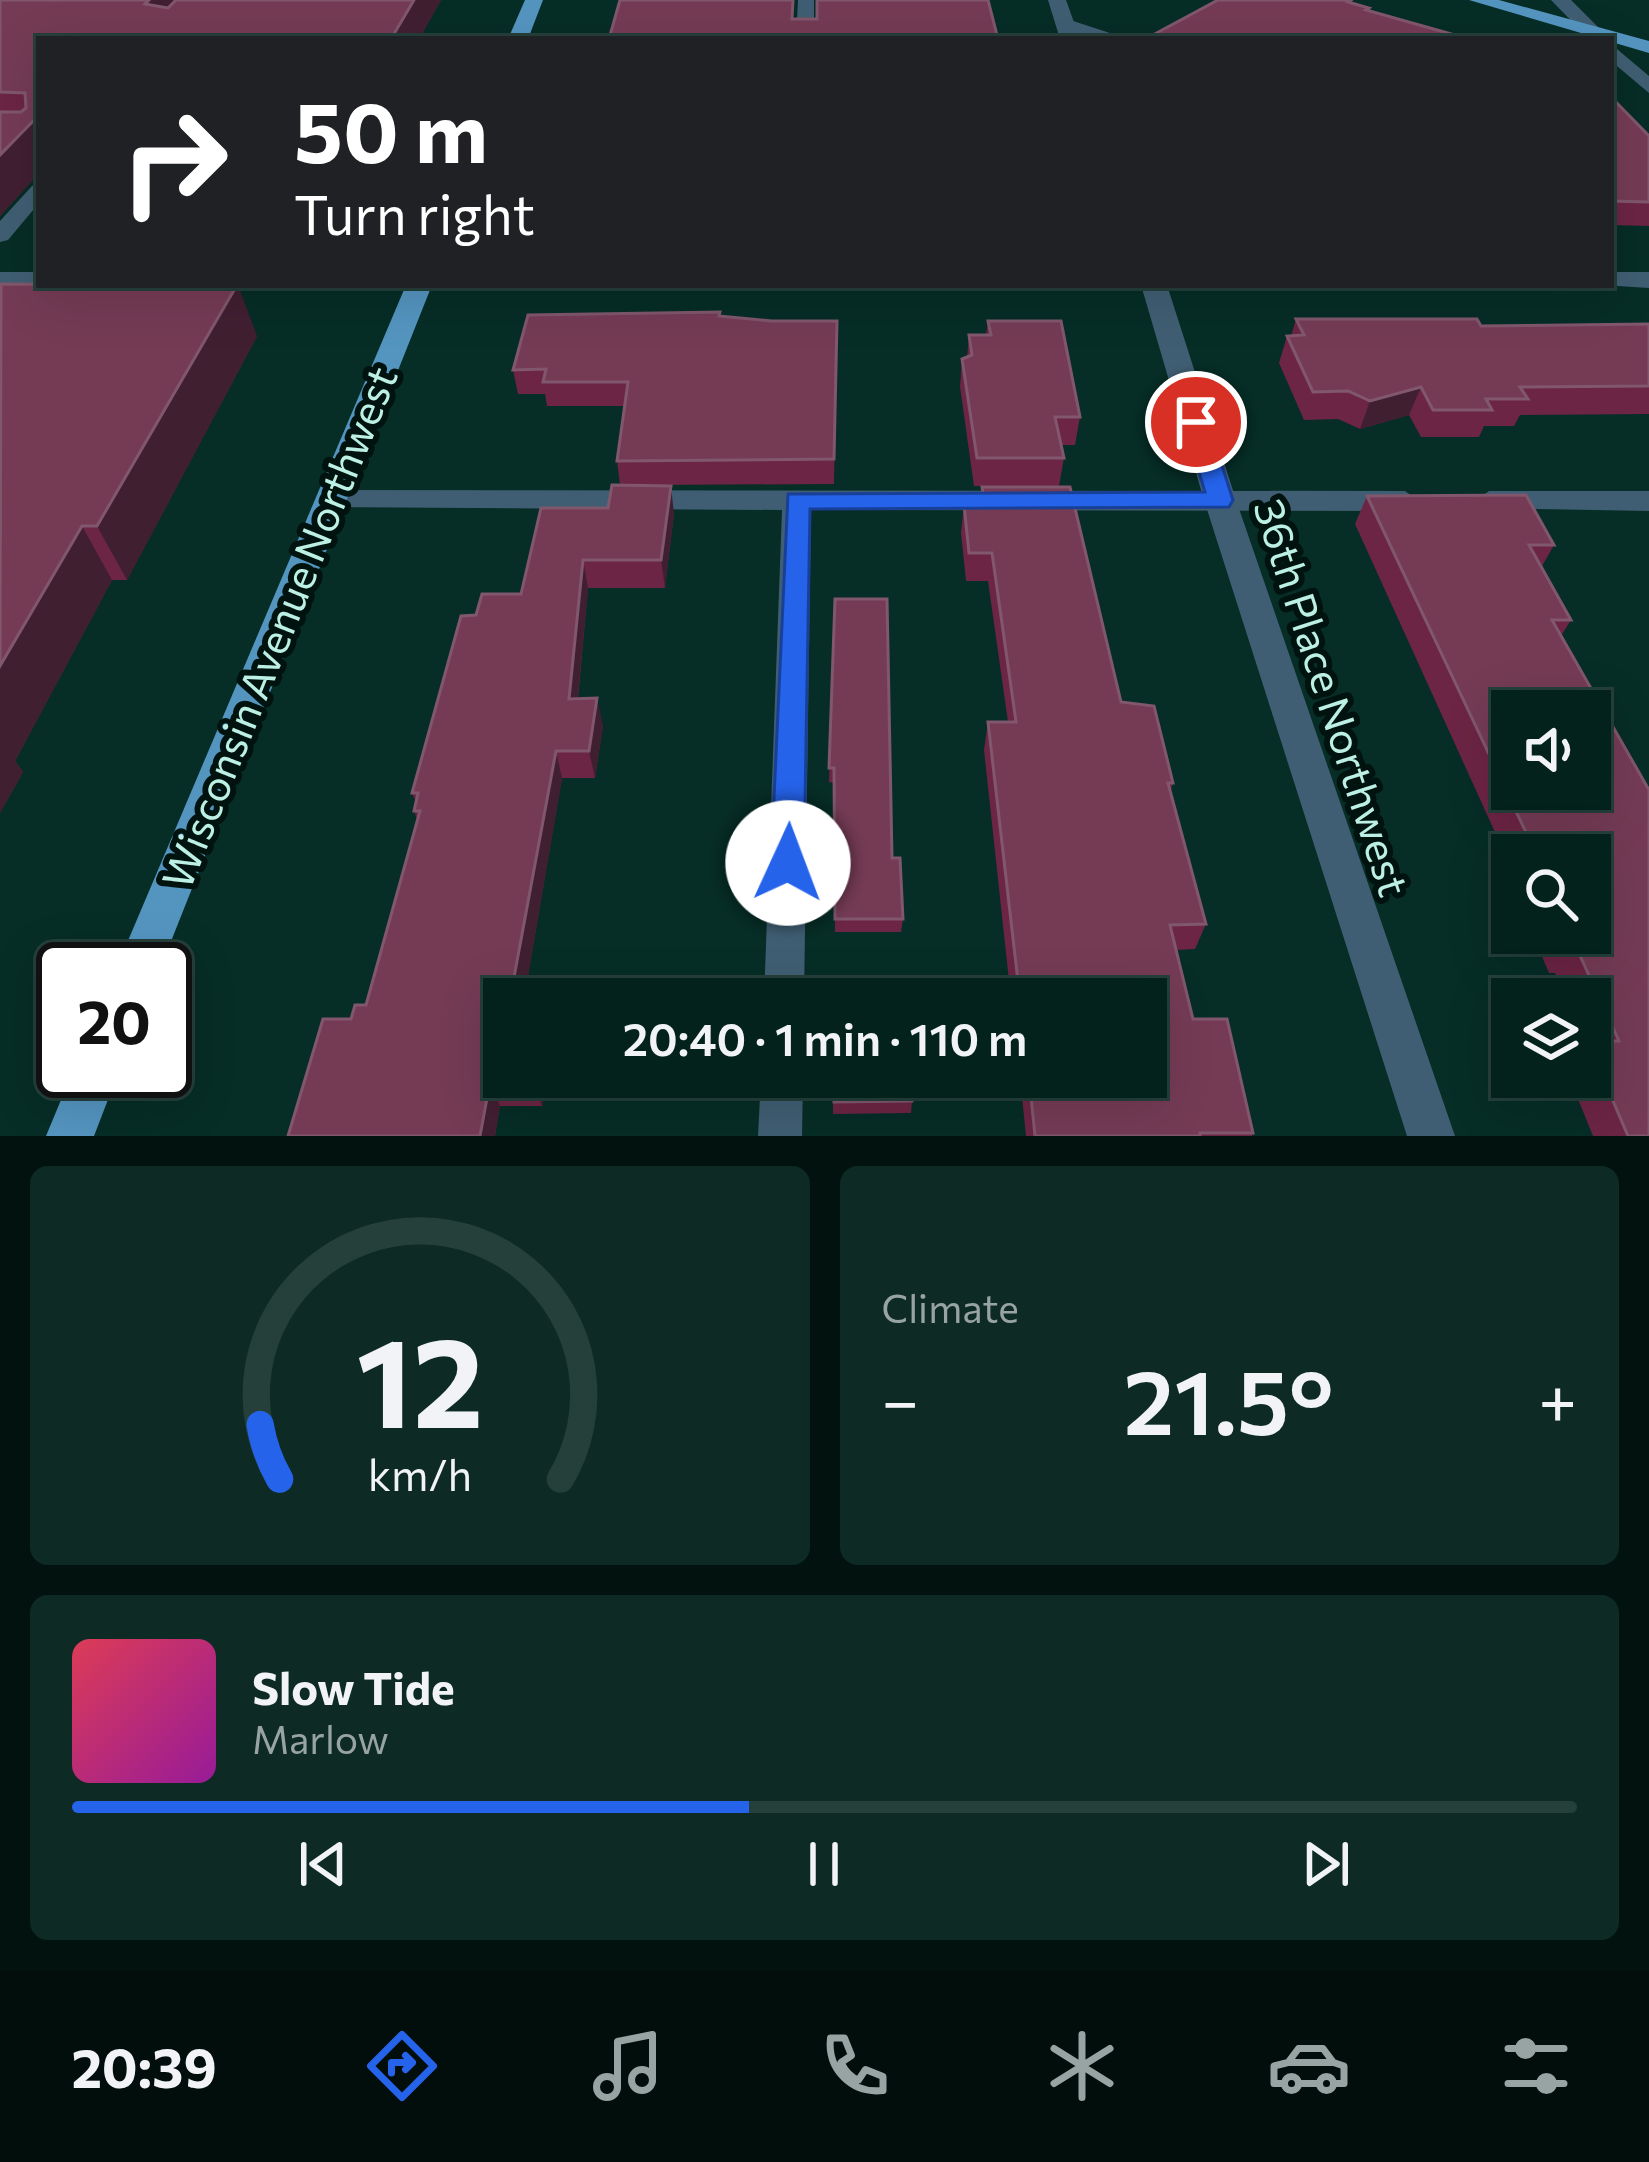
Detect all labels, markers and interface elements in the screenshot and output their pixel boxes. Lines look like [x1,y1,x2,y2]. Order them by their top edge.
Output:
text: 50 m [294,78,488,180]
icon: right [96,84,252,240]
text: Turn right [294,180,535,246]
street label: Wisconsin Avenue Northwest [149,358,407,896]
pin [1145,371,1247,473]
icon: arrive [1163,389,1229,455]
street label: 36th Place Northwest [1244,492,1422,902]
map controls [1491,690,1611,1098]
button: sound [1491,690,1611,810]
position arrow [725,800,851,926]
button: search [1491,834,1611,954]
speed limit sign: 20 [36,942,192,1098]
button: layers [1491,978,1611,1098]
text: 20:40 · 1 min · 110 m [623,1010,1027,1065]
text: Climate [882,1283,1019,1331]
text: 12 [356,1301,483,1454]
text: 21.5° [1123,1343,1334,1454]
text: − [882,1358,919,1439]
text: + [1538,1358,1577,1439]
text: km/h [368,1446,472,1499]
text: Slow Tide [252,1659,455,1714]
text: Marlow [252,1714,389,1762]
icon: previous [290,1831,356,1897]
icon: pause [791,1831,857,1897]
icon: next [1293,1831,1359,1897]
icon: directions [360,2024,444,2108]
icon: music [586,2024,670,2108]
icon: phone [813,2024,897,2108]
icon: climate [1040,2024,1124,2108]
icon: car [1267,2024,1351,2108]
icon: filters [1494,2024,1578,2108]
text: 20:39 [71,2033,217,2099]

